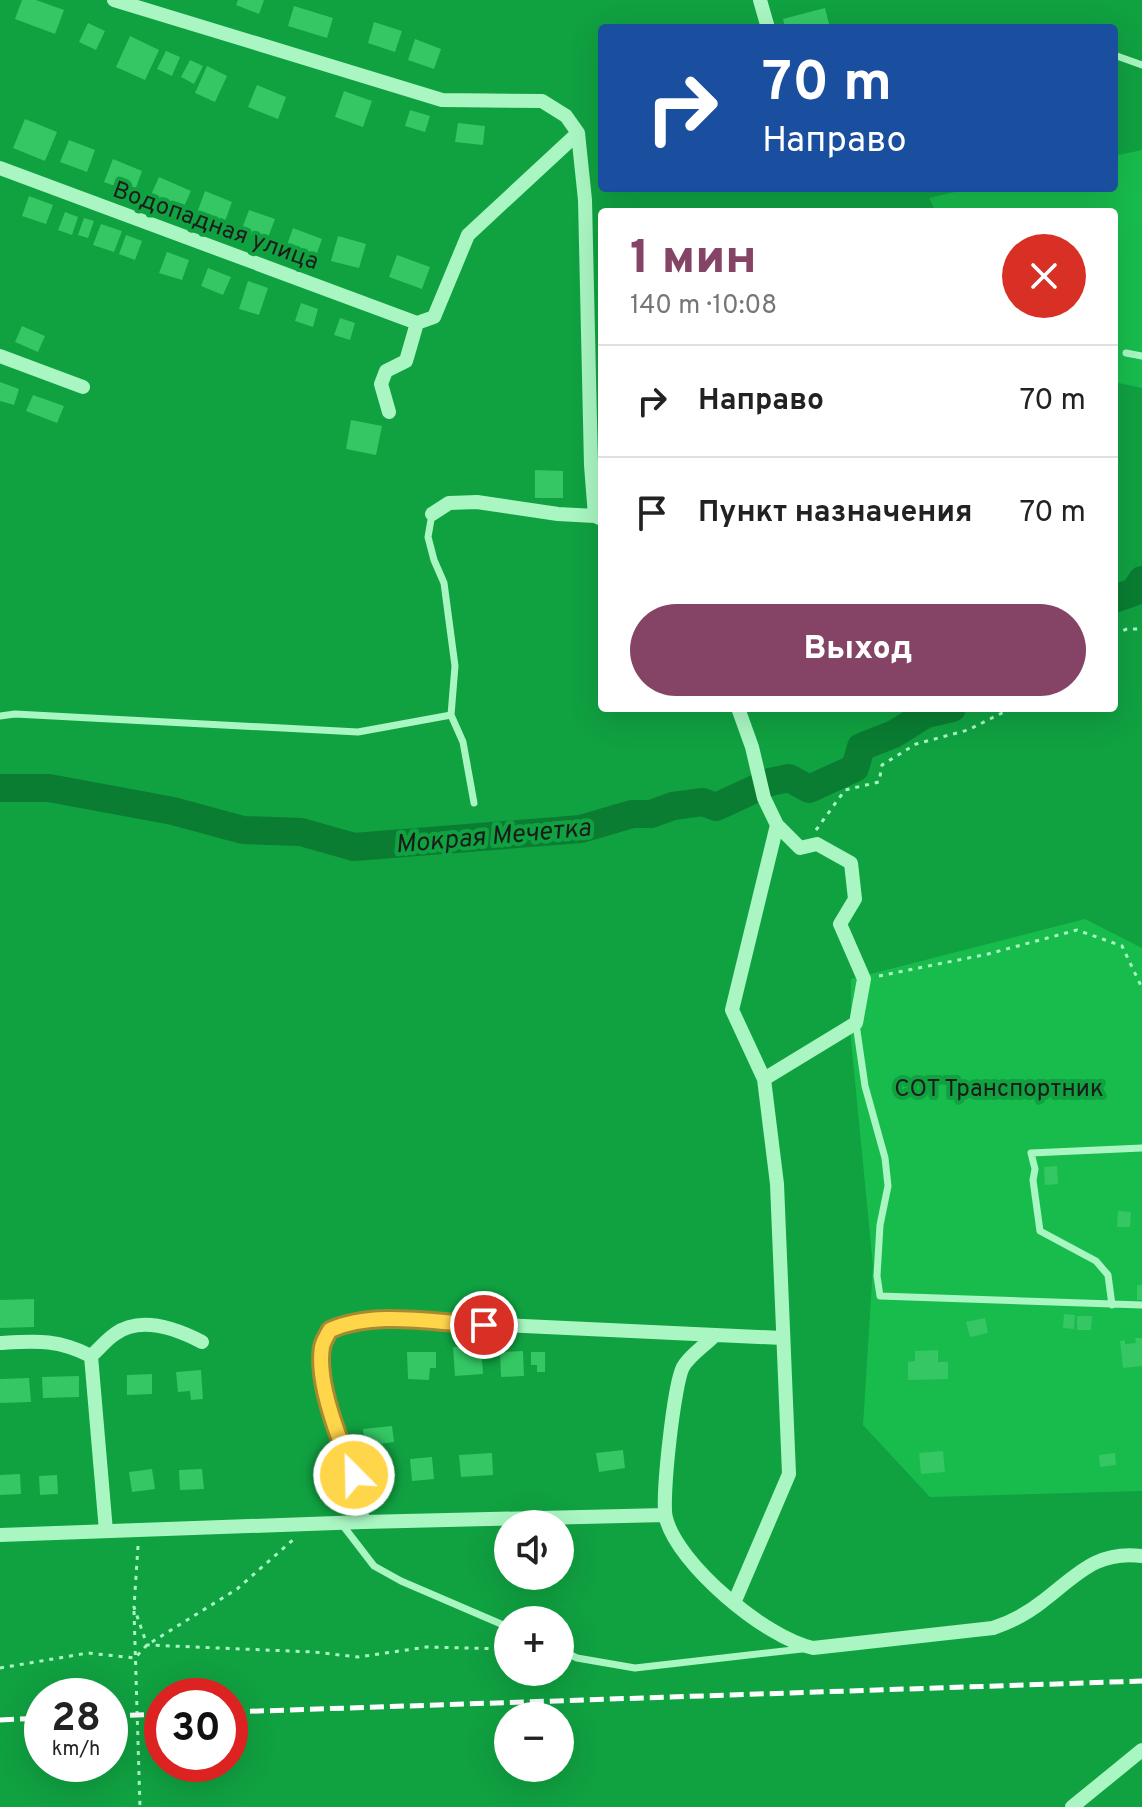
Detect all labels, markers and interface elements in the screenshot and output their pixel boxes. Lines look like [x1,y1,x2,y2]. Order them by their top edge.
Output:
text: 70 m [762,50,892,120]
icon: right [630,56,734,160]
text: Направо [762,119,907,165]
street label: Водопадная улица [108,176,322,278]
text: 1 мин [630,230,757,290]
button: close [1002,234,1086,318]
text: 140 m · 10:08 [630,290,777,323]
icon: right [630,379,674,423]
text: Направо [698,383,824,420]
text: 70 m [1020,383,1086,420]
icon: arrive [630,491,674,535]
text: Пункт назначения [698,495,972,532]
text: 70 m [1020,495,1086,532]
button: Выход [630,604,1086,696]
water label: Мокрая Мечетка [394,812,593,862]
park label: СОТ Транспортник [894,1075,1104,1105]
pin [450,1291,518,1359]
icon: arrive [462,1303,506,1347]
position arrow [312,1433,396,1517]
map controls [494,1510,574,1782]
button: sound [494,1510,574,1590]
button: + [494,1606,574,1686]
speed limit sign: 30 [144,1678,248,1782]
text: 28 [51,1695,101,1745]
button: − [494,1702,574,1782]
text: km/h [52,1737,100,1763]

